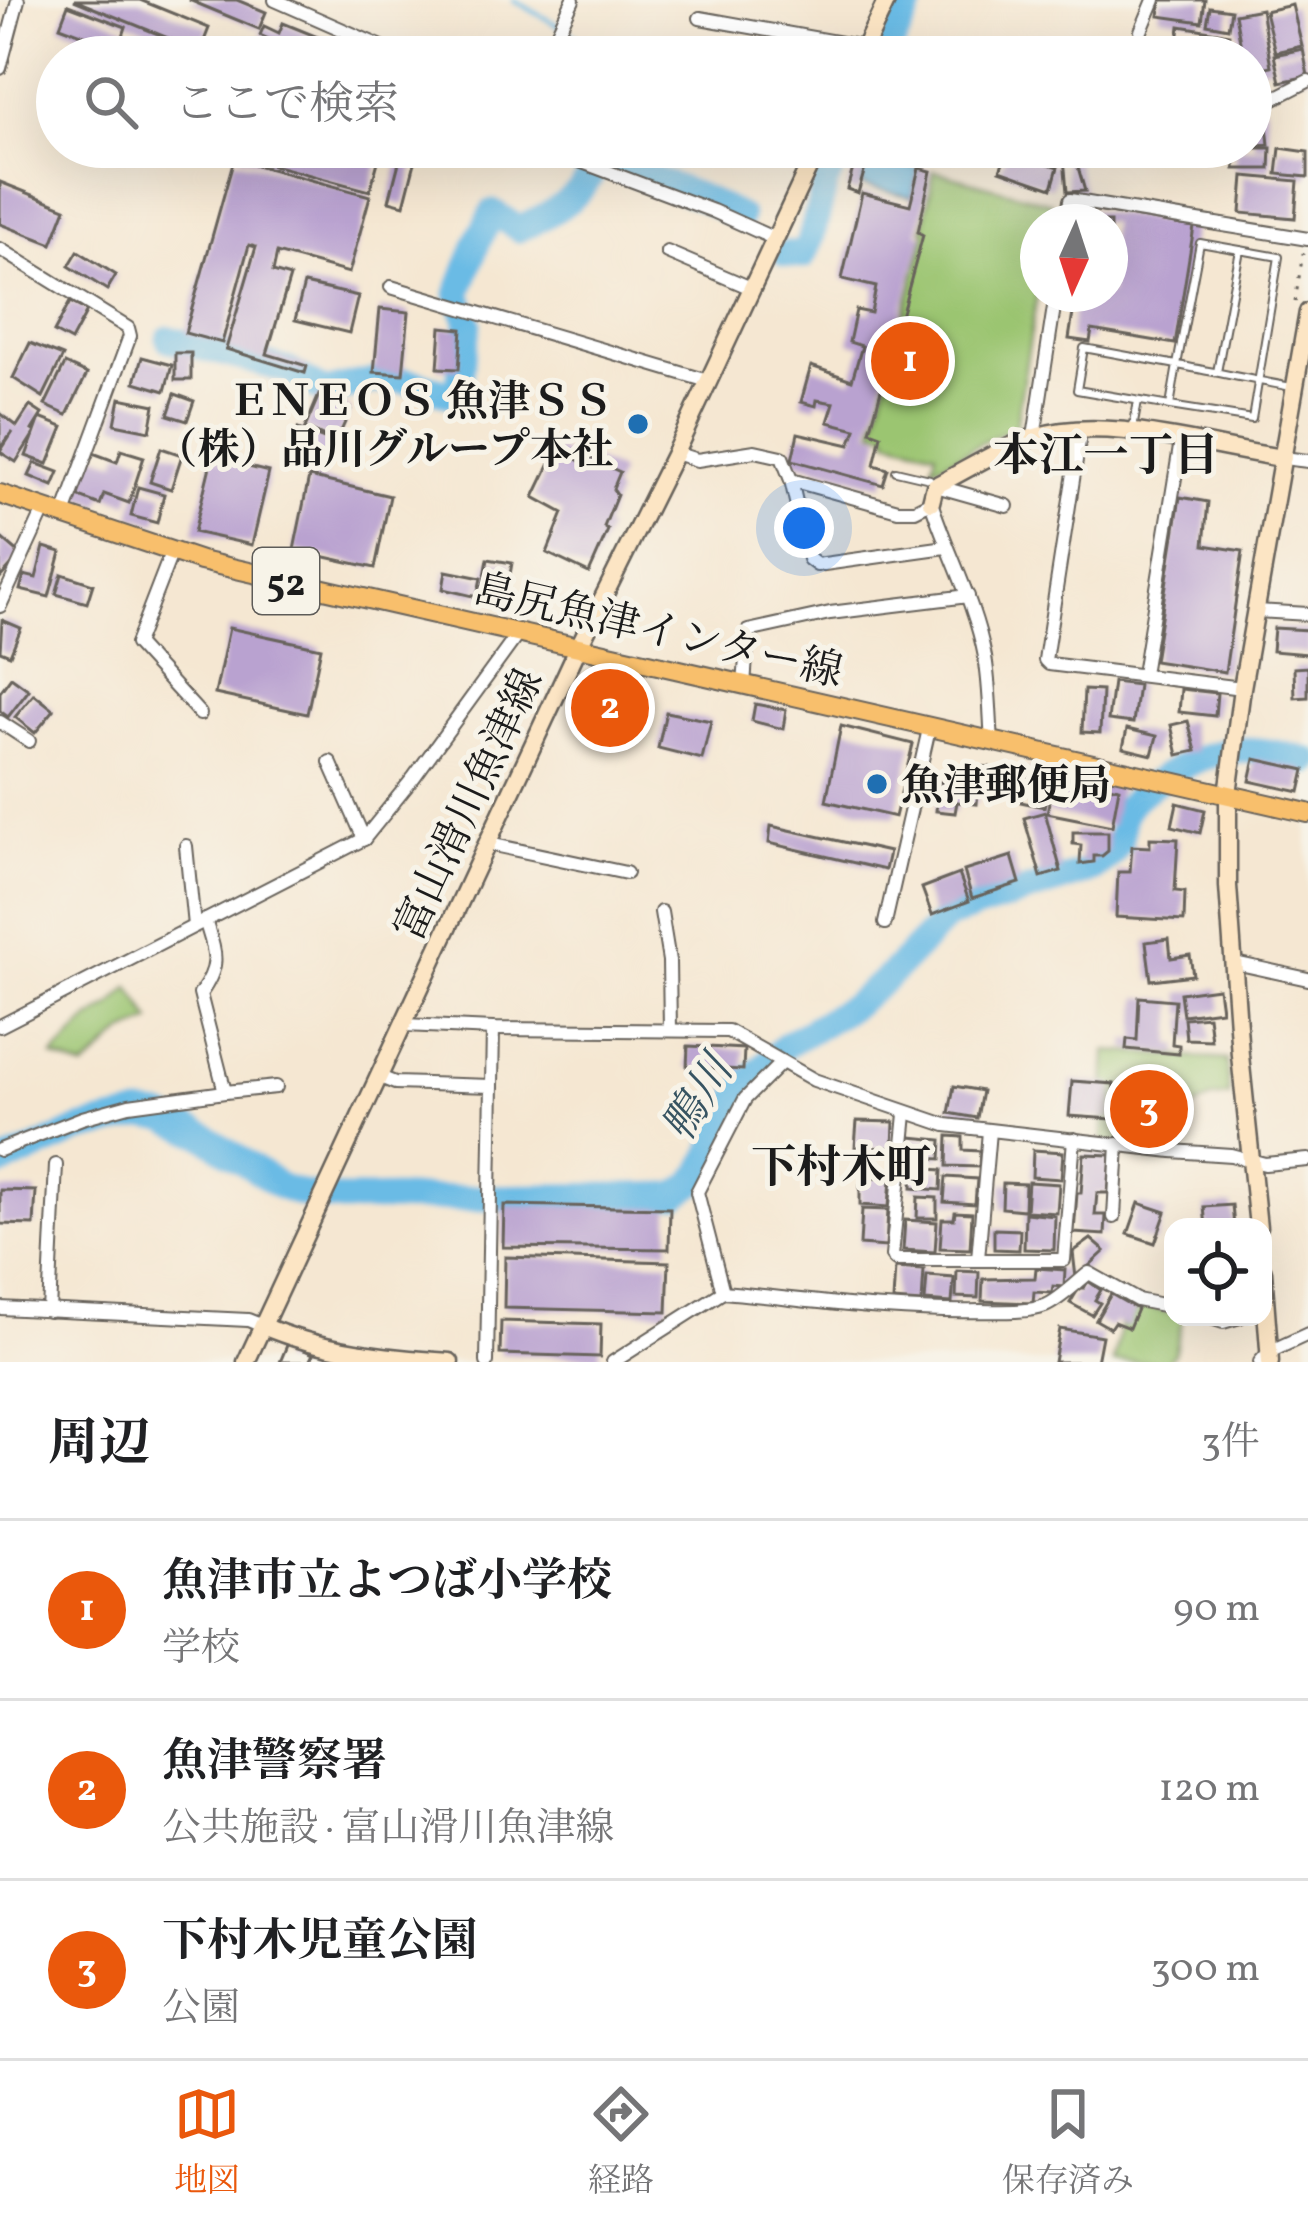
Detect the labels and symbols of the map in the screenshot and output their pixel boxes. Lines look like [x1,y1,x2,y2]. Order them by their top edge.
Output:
north arrow [1020,204,1128,312]
pin: 1 [871,316,949,406]
place label: ＥＮＥＯＳ 魚津ＳＳ （株）品川グループ本社 [155,375,614,482]
marker: ＥＮＥＯＳ 魚津ＳＳ （株）品川グループ本社 [625,411,651,437]
district label: 本江一丁目 [993,427,1219,490]
your location [774,498,834,558]
road number: 52 [253,548,319,614]
street label: 島尻魚津インター線 [468,562,848,704]
street label: 富山滑川魚津線 [382,660,560,952]
pin: 2 [571,663,649,753]
place label: 魚津郵便局 [901,759,1111,818]
marker: 魚津郵便局 [864,771,890,797]
water label: 鴨川 [649,1041,753,1155]
pin: 3 [1110,1064,1188,1154]
district label: 下村木町 [751,1139,931,1202]

